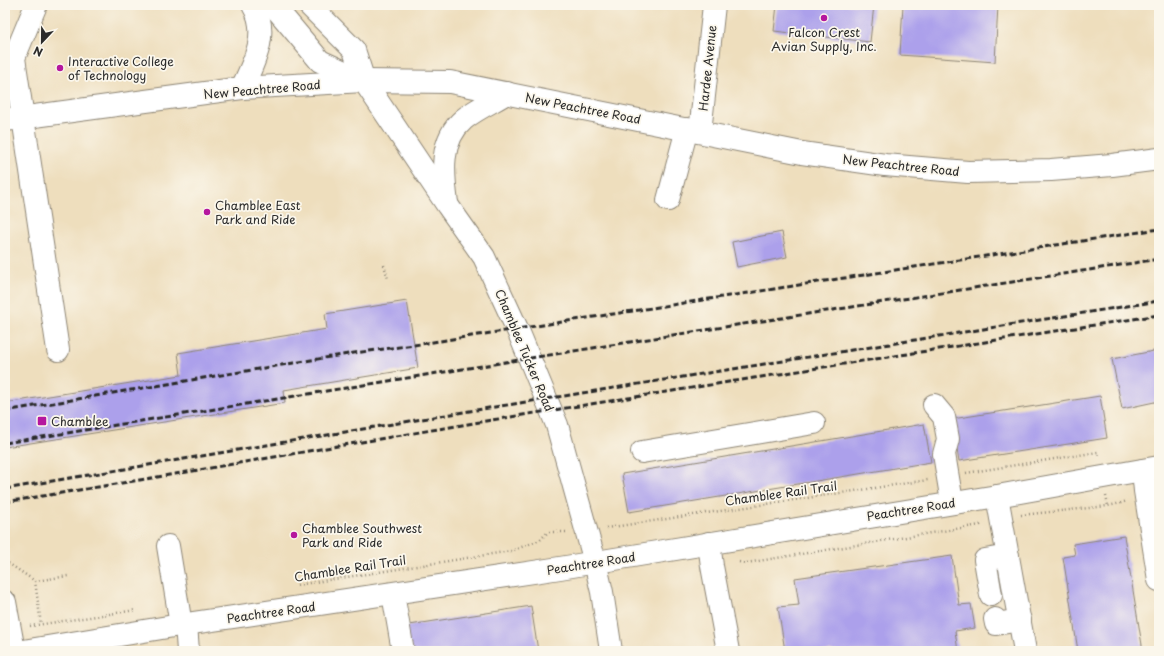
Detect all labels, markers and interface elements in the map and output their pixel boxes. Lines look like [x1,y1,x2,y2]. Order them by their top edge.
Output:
marker: Falcon Crest Avian Supply, Inc. [819,13,829,23]
north arrow [22,22,62,62]
place label: Falcon Crest Avian Supply, Inc. [771,23,877,55]
street label: Hardee Avenue [694,24,721,112]
text: N [31,42,45,61]
place label: Interactive College of Technology [68,52,174,84]
marker: Interactive College of Technology [55,63,65,73]
street label: New Peachtree Road [203,75,321,103]
street label: New Peachtree Road [523,88,643,128]
street label: New Peachtree Road [841,150,961,180]
place label: Chamblee East Park and Ride [215,196,301,228]
marker: Chamblee East Park and Ride [202,207,212,217]
street label: Chamblee Tucker Road [491,286,559,414]
place label: Chamblee [51,412,109,430]
marker: Chamblee [36,415,48,427]
street label: Chamblee Rail Trail [724,476,838,510]
street label: Peachtree Road [865,493,957,525]
place label: Chamblee Southwest Park and Ride [302,519,422,551]
marker: Chamblee Southwest Park and Ride [289,530,299,540]
street label: Peachtree Road [545,547,637,579]
street label: Chamblee Rail Trail [293,550,407,586]
street label: Peachtree Road [225,597,317,627]

